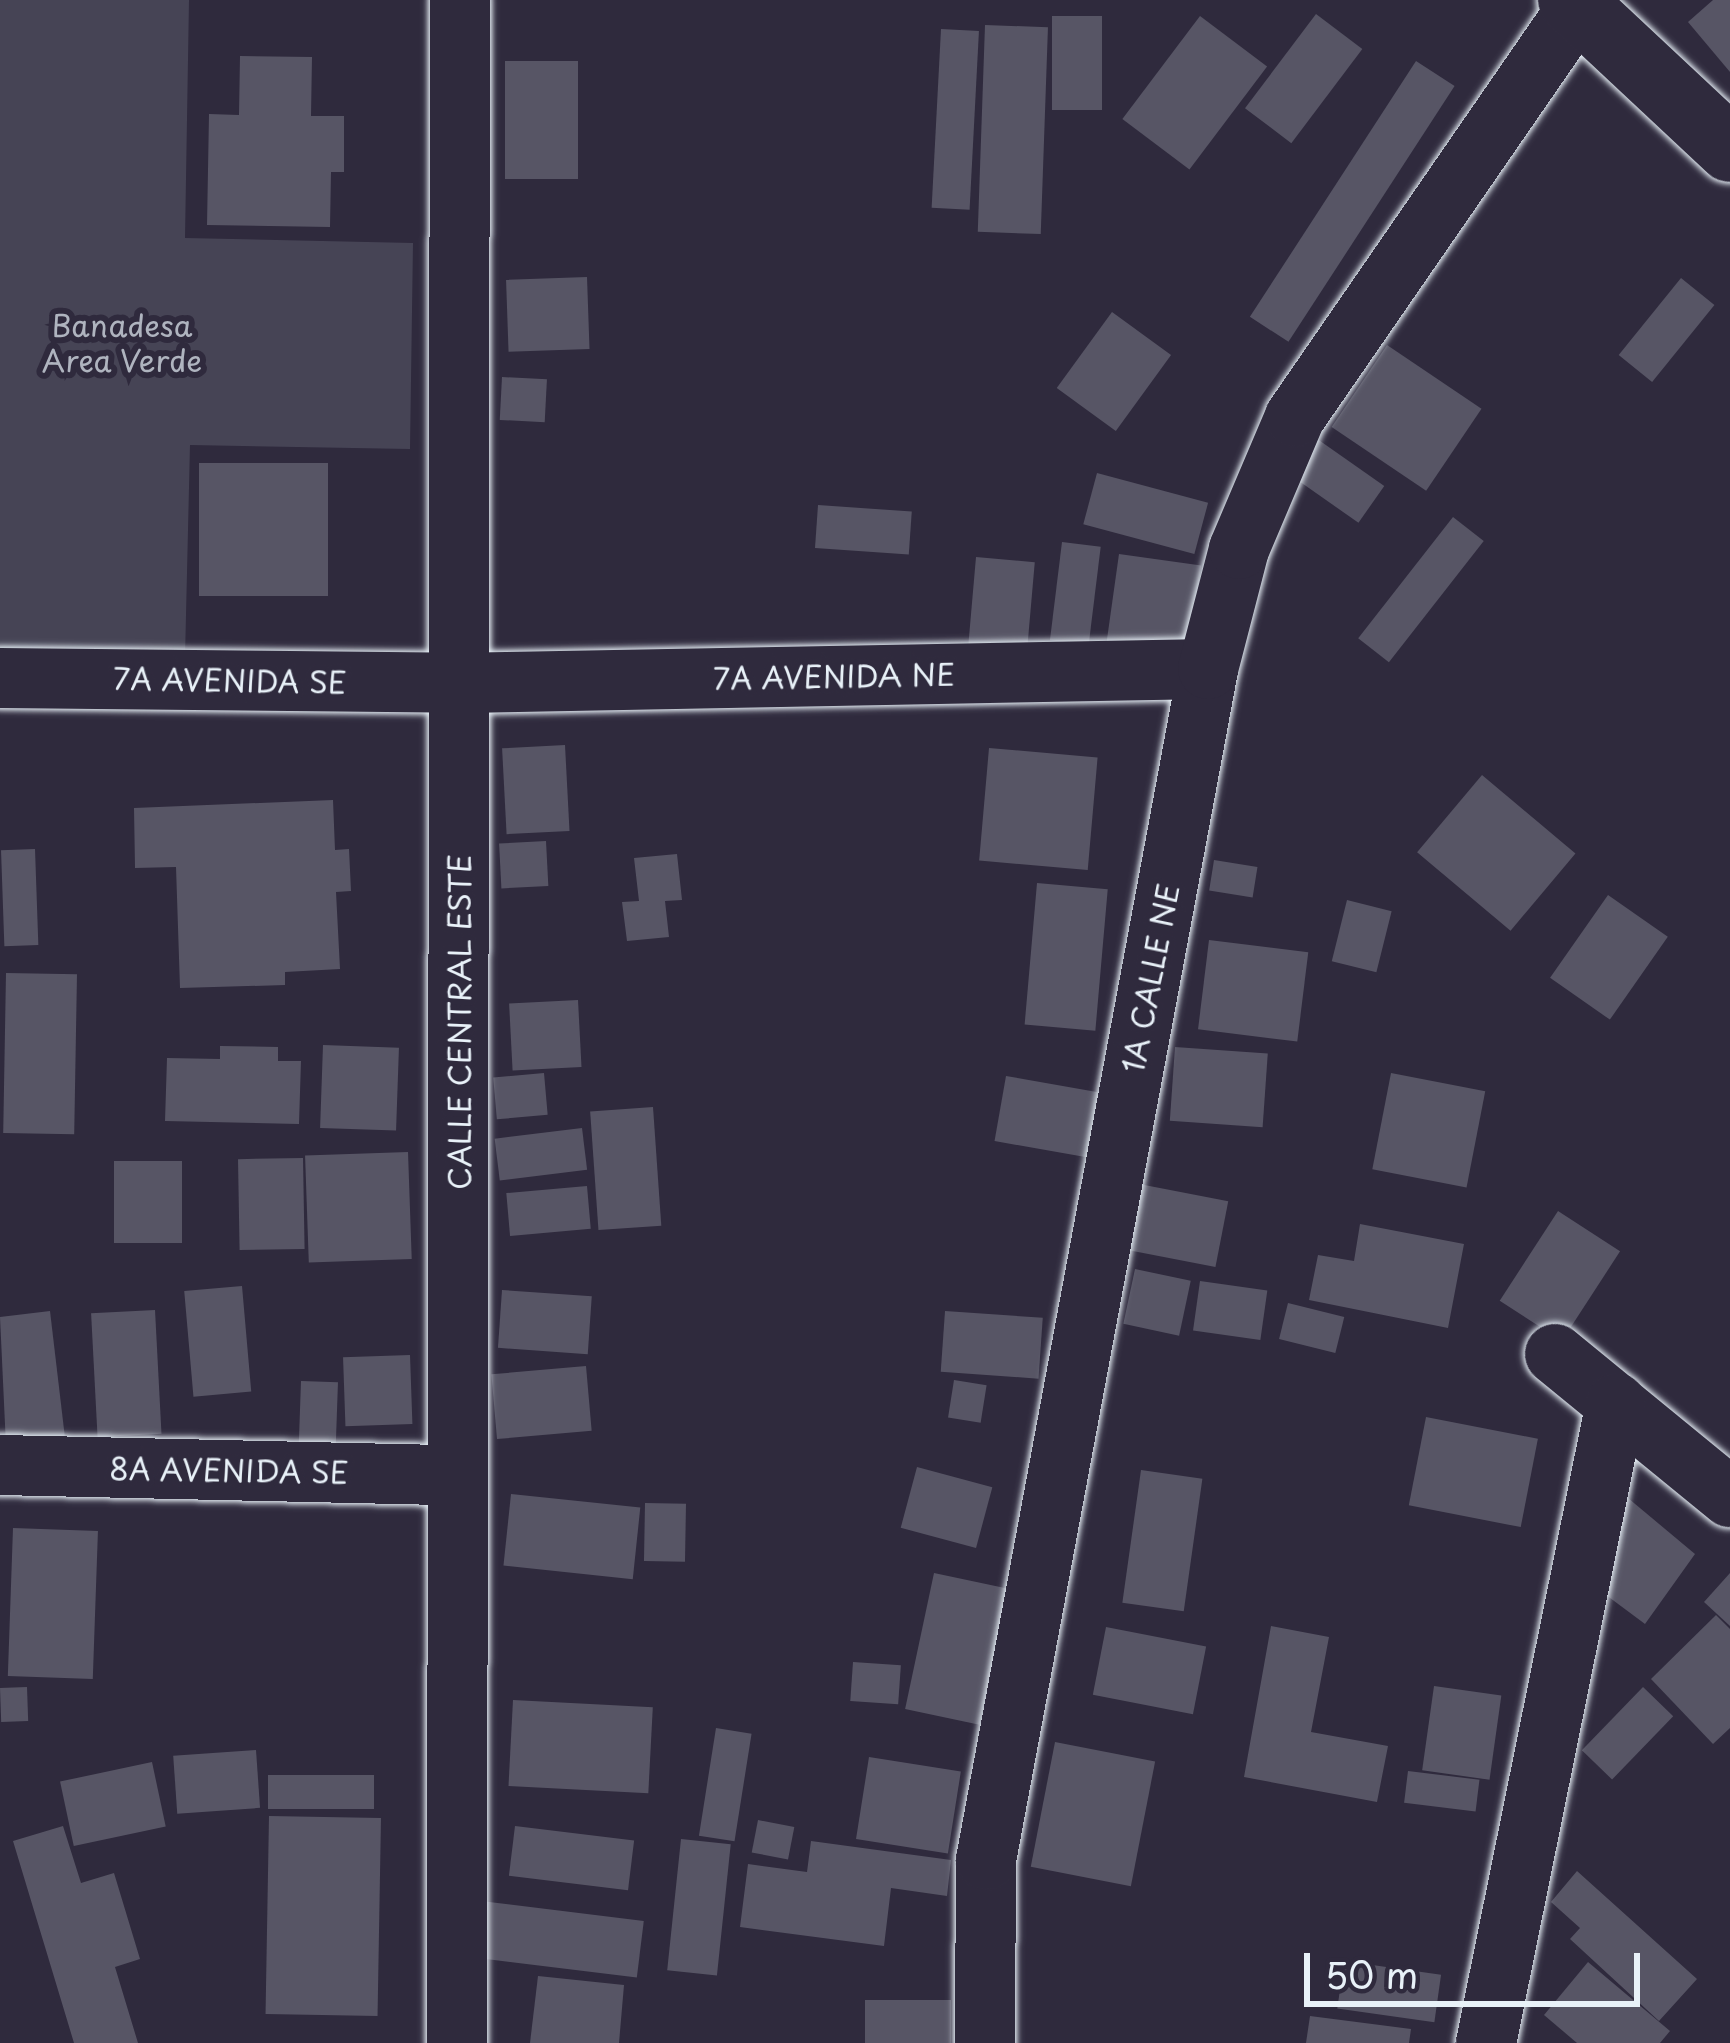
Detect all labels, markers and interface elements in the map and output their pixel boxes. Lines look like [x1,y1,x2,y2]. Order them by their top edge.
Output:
park label: Banadesa Area Verde [41,307,203,378]
street label: 7A AVENIDA NE [714,656,954,696]
street label: 7A AVENIDA SE [112,660,348,700]
street label: CALLE CENTRAL ESTE [441,852,477,1192]
street label: 1A CALLE NE [1114,879,1186,1077]
street label: 8A AVENIDA SE [110,1450,348,1490]
scale bar [1310,1929,1646,2003]
text: 50 m [1325,1947,1418,2001]

